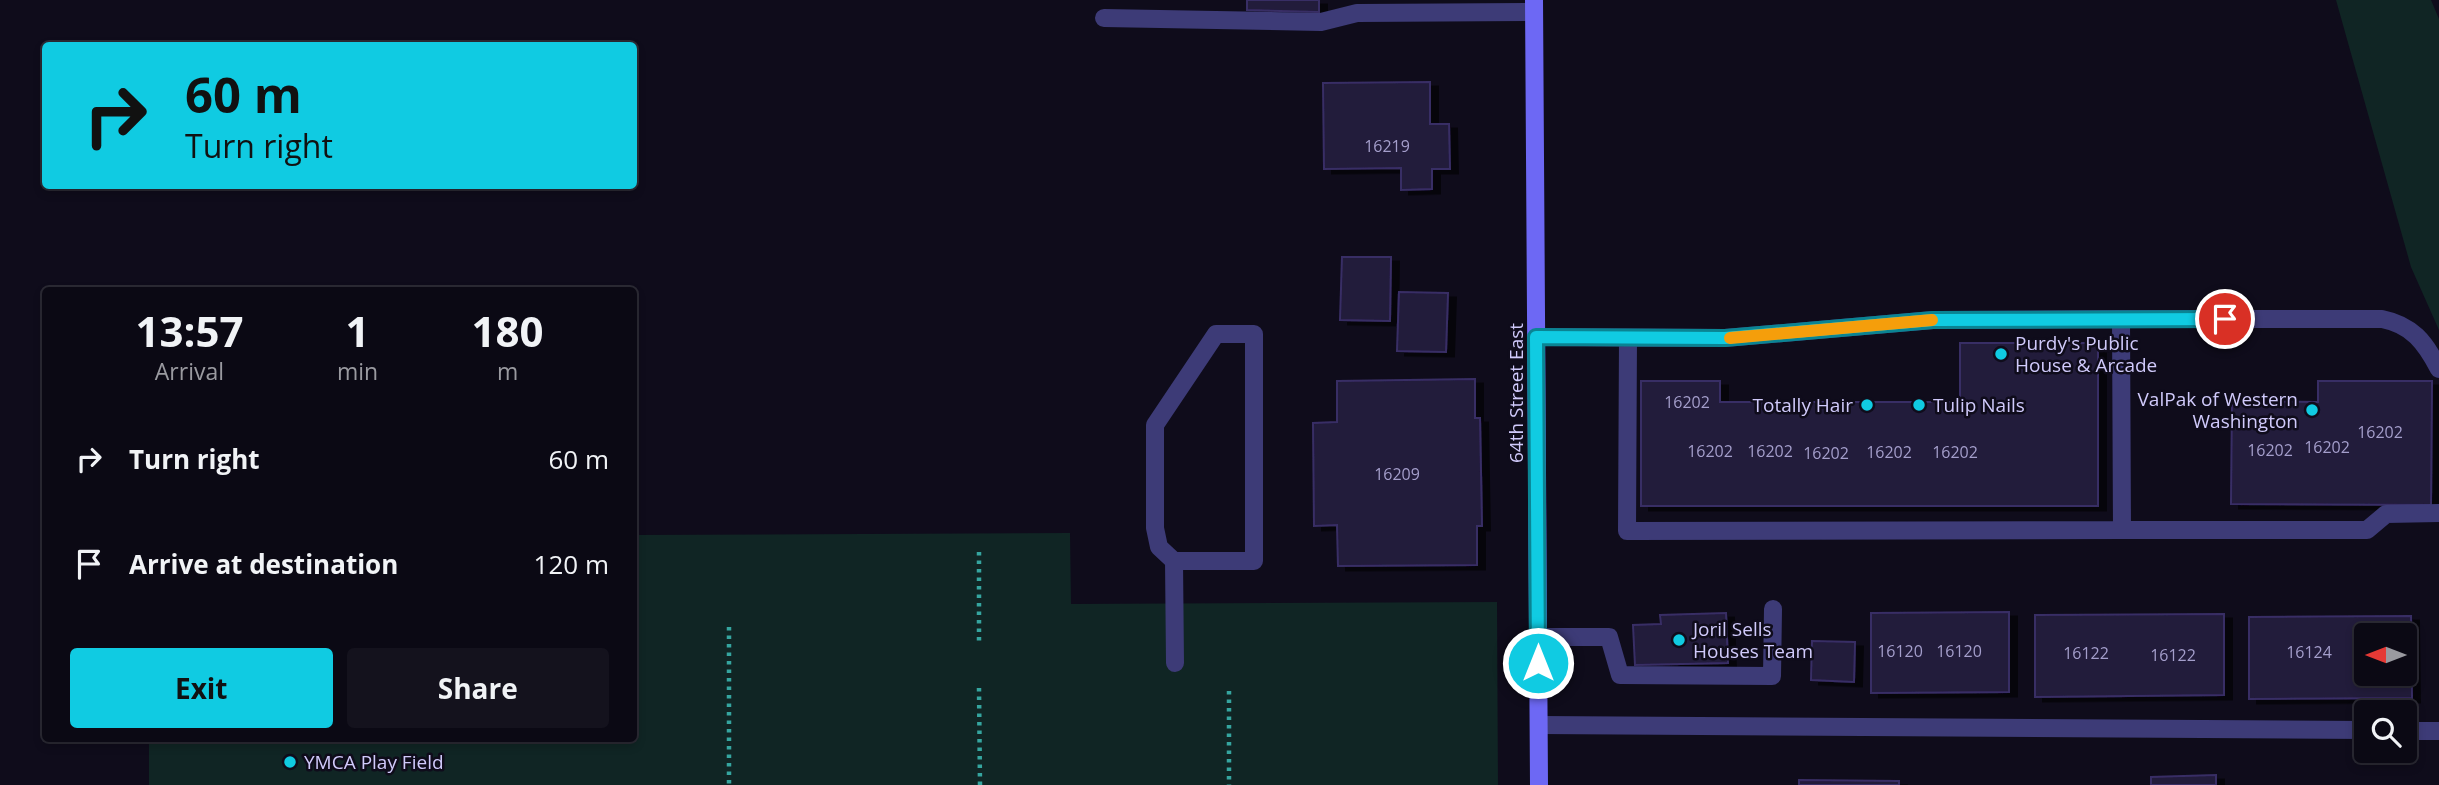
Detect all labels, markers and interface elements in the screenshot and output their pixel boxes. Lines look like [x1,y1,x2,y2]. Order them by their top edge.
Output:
text: 60 m [185,61,302,127]
icon: right [70,70,161,161]
text: Turn right [185,124,333,167]
house number: 16219 [1364,135,1410,157]
pin [2195,289,2255,349]
icon: arrive [2206,300,2244,338]
text: 13:57 [135,302,243,359]
text: 1 [345,302,370,359]
text: 180 [472,302,544,359]
street label: 64th Street East [1503,323,1529,463]
place label: Purdy's Public House & Arcade [2015,330,2157,378]
marker: Purdy's Public House & Arcade [1993,346,2009,362]
text: Arrival [155,355,224,387]
text: min [337,355,378,387]
text: m [497,355,518,387]
place label: ValPak of Western Washington [2138,386,2298,434]
house number: 16202 [1664,391,1710,413]
place label: Totally Hair [1753,392,1853,418]
place label: Tulip Nails [1933,392,2025,418]
marker: Totally Hair [1859,397,1875,413]
marker: Tulip Nails [1911,397,1927,413]
marker: ValPak of Western Washington [2304,402,2320,418]
house number: 16202 [2357,421,2403,443]
house number: 16202 [2304,436,2350,458]
house number: 16202 [2247,439,2293,461]
icon: right [70,440,108,478]
house number: 16202 [1687,440,1733,462]
house number: 16202 [1747,440,1793,462]
text: Turn right [129,441,260,477]
text: 60 m [548,441,609,477]
house number: 16202 [1866,441,1912,463]
house number: 16202 [1932,441,1978,463]
house number: 16202 [1803,442,1849,464]
house number: 16209 [1374,463,1420,485]
icon: arrive [70,545,108,583]
text: Arrive at destination [129,546,398,582]
text: 120 m [534,546,609,582]
place label: Joril Sells Houses Team [1691,616,1813,664]
north arrow [2354,623,2417,686]
map controls [2354,623,2417,763]
position arrow [1501,626,1575,700]
marker: Joril Sells Houses Team [1671,632,1687,648]
house number: 16120 [1877,640,1923,662]
house number: 16120 [1936,640,1982,662]
house number: 16124 [2286,641,2332,663]
house number: 16122 [2063,642,2109,664]
house number: 16122 [2150,644,2196,666]
button: Exit [70,648,333,728]
button: Share [347,648,609,728]
button: search [2354,700,2417,763]
place label: YMCA Play Field [304,749,444,775]
marker: YMCA Play Field [282,754,298,770]

